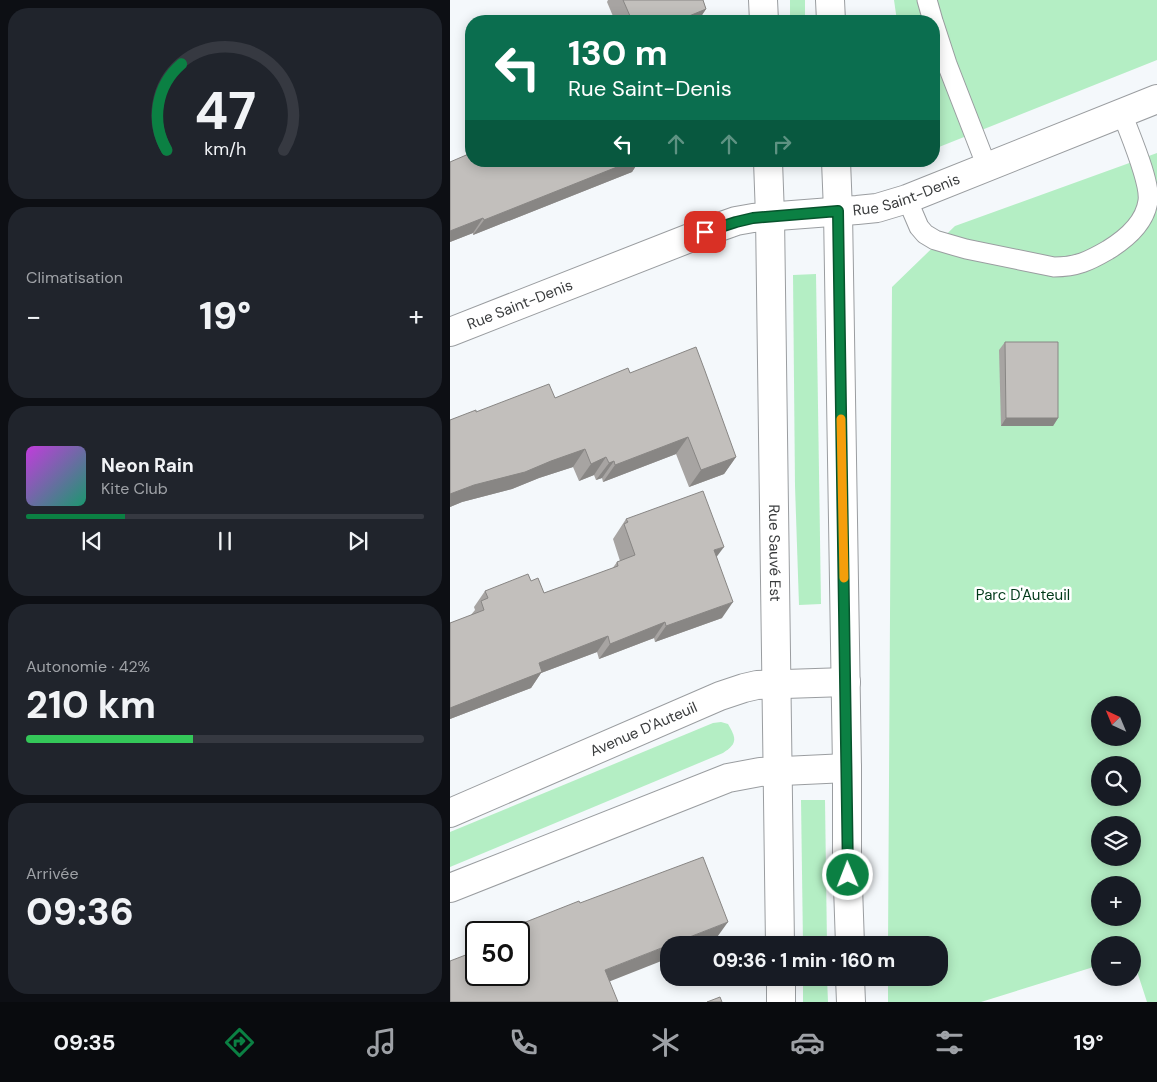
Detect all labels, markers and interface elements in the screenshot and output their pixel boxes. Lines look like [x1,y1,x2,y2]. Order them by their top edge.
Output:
text: 130 m [568,30,668,76]
icon: left [485,35,550,100]
text: Rue Saint-Denis [568,74,732,103]
text: 47 [194,77,256,145]
icon: left [609,130,637,158]
icon: ahead [662,130,690,158]
icon: ahead [715,130,743,158]
icon: right [768,130,796,158]
text: km/h [204,137,246,161]
street label: Rue Saint-Denis [852,169,963,220]
pin [684,211,726,253]
icon: arrive [691,218,719,246]
text: Climatisation [26,267,123,288]
street label: Rue Saint-Denis [464,275,576,334]
text: 19° [199,291,251,341]
text: − [26,298,41,335]
text: + [409,298,424,335]
text: Neon Rain [101,453,194,478]
text: Kite Club [101,478,168,499]
street label: Rue Sauvé Est [764,504,785,602]
icon: previous [78,527,106,555]
icon: pause [211,527,239,555]
icon: next [344,527,372,555]
park label: Parc D'Auteuil [976,585,1070,605]
text: Autonomie · 42% [26,656,150,677]
text: 210 km [26,680,156,730]
north arrow [1091,696,1141,746]
map controls [1091,696,1141,986]
street label: Avenue D'Auteuil [587,697,700,761]
button: search [1091,756,1141,806]
button: layers [1091,816,1141,866]
position arrow [821,848,873,900]
text: Arrivée [26,863,79,884]
button: + [1091,876,1141,926]
text: 09:36 [26,887,134,937]
speed limit sign: 50 [465,921,530,986]
button: − [1091,936,1141,986]
text: 09:36 · 1 min · 160 m [713,948,895,973]
icon: directions [222,1025,257,1060]
icon: music [364,1025,399,1060]
icon: phone [506,1025,541,1060]
icon: climate [648,1025,683,1060]
icon: car [790,1025,825,1060]
icon: filters [932,1025,967,1060]
text: 09:35 [53,1028,115,1057]
text: 19° [1074,1028,1104,1057]

